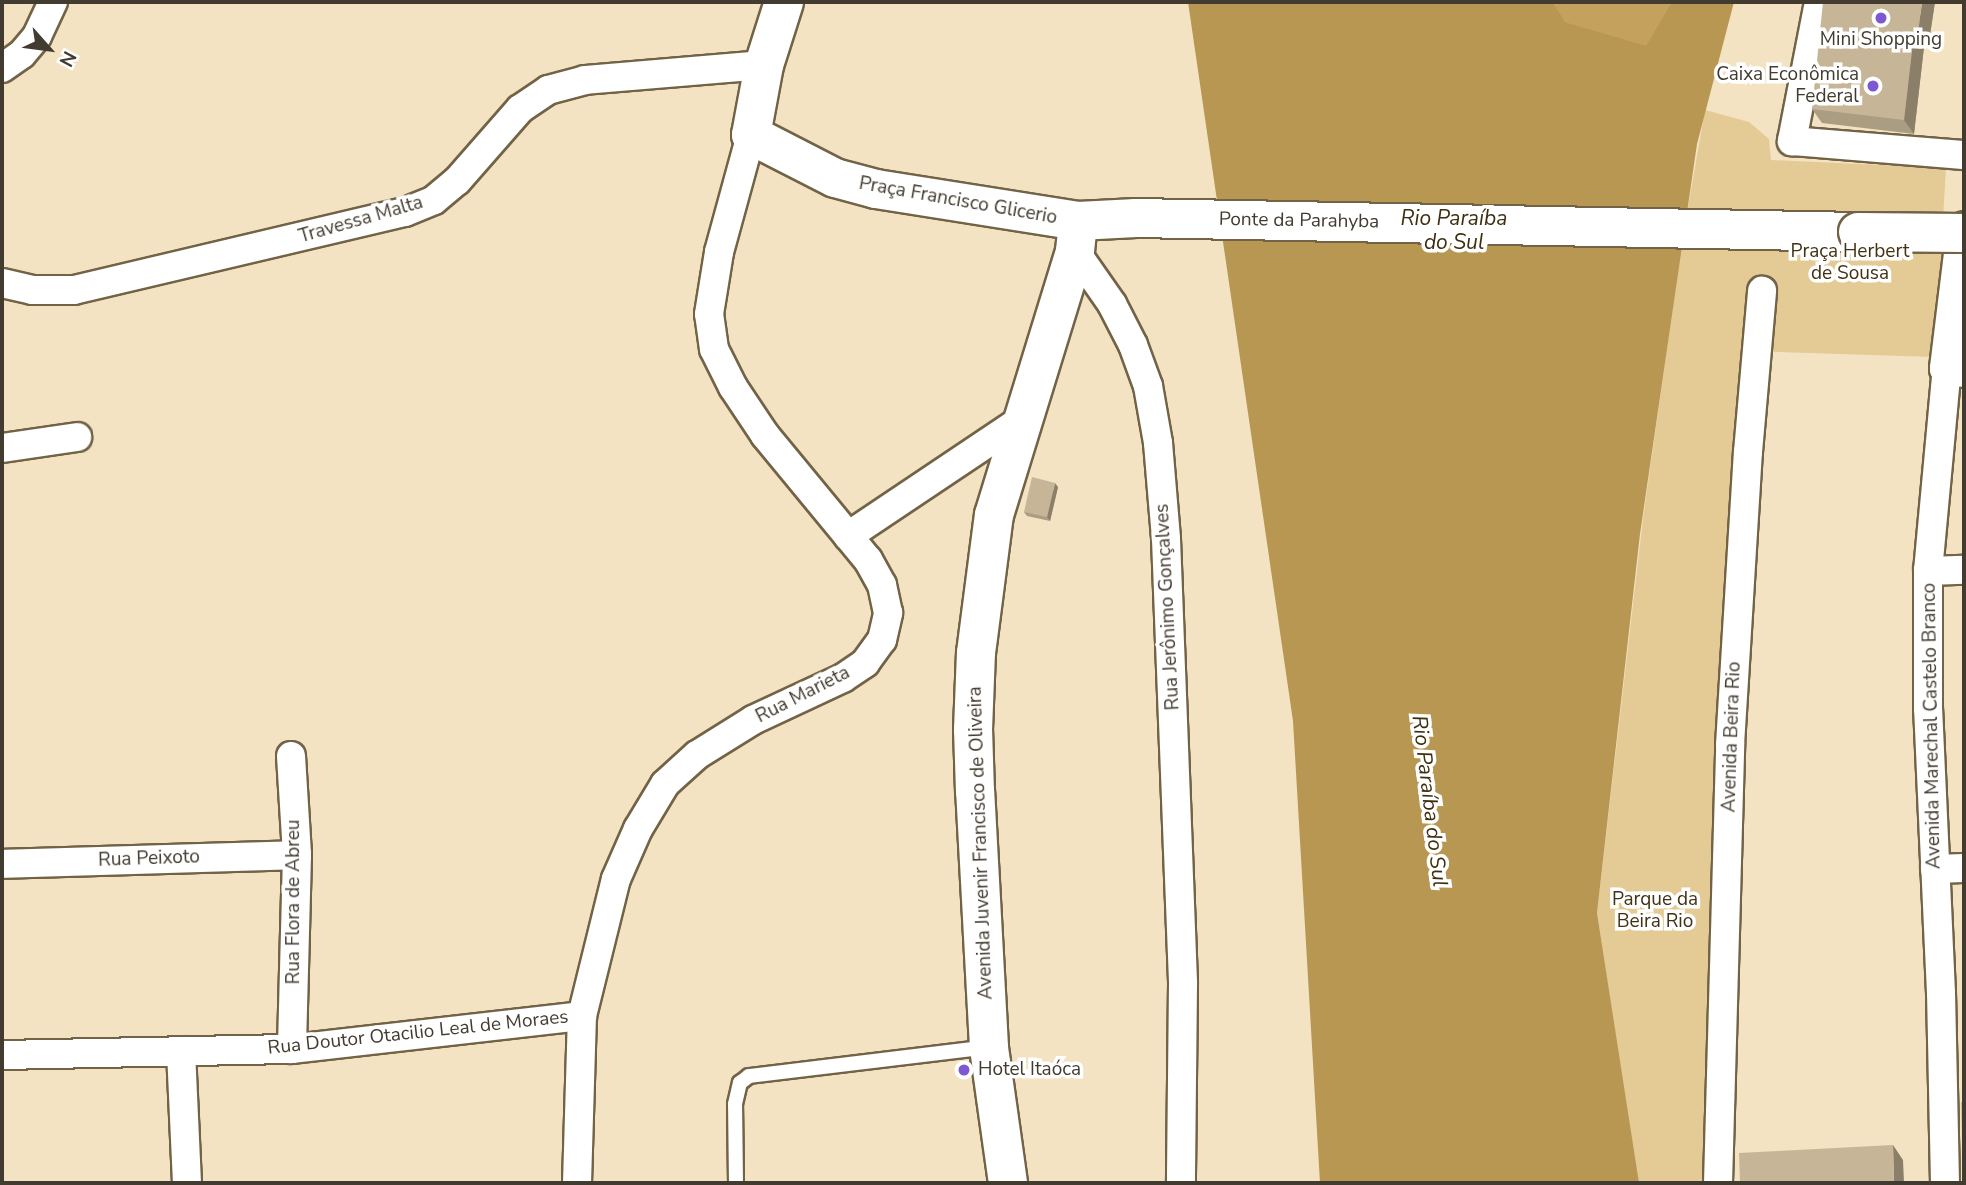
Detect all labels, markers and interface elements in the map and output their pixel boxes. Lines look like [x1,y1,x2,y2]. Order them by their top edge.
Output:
marker: Mini Shopping [1873,10,1889,26]
north arrow [14,14,84,84]
place label: Mini Shopping [1820,29,1942,51]
text: N [53,46,82,71]
place label: Caixa Econômica Federal [1716,64,1859,108]
marker: Caixa Econômica Federal [1865,78,1881,94]
street label: Praça Francisco Glicerio [857,172,1059,230]
street label: Travessa Malta [296,191,426,249]
water label: Rio Paraíba do Sul [1401,205,1507,255]
street label: Ponte da Parahyba [1219,208,1379,234]
park label: Praça Herbert de Sousa [1791,241,1909,285]
street label: Rua Jerônimo Gonçalves [1151,503,1185,711]
street label: Avenida Marechal Castelo Branco [1918,583,1946,869]
street label: Avenida Beira Rio [1718,661,1746,813]
street label: Rua Marieta [752,662,854,728]
street label: Avenida Juvenir Francisco de Oliveira [964,686,998,1000]
water label: Rio Paraíba do Sul [1407,714,1453,888]
street label: Rua Flora de Abreu [283,820,305,984]
street label: Rua Peixoto [98,846,200,872]
park label: Parque da Beira Rio [1612,889,1698,933]
street label: Rua Doutor Otacilio Leal de Moraes [267,1006,569,1060]
place label: Hotel Itaóca [978,1059,1081,1081]
marker: Hotel Itaóca [956,1062,972,1078]

